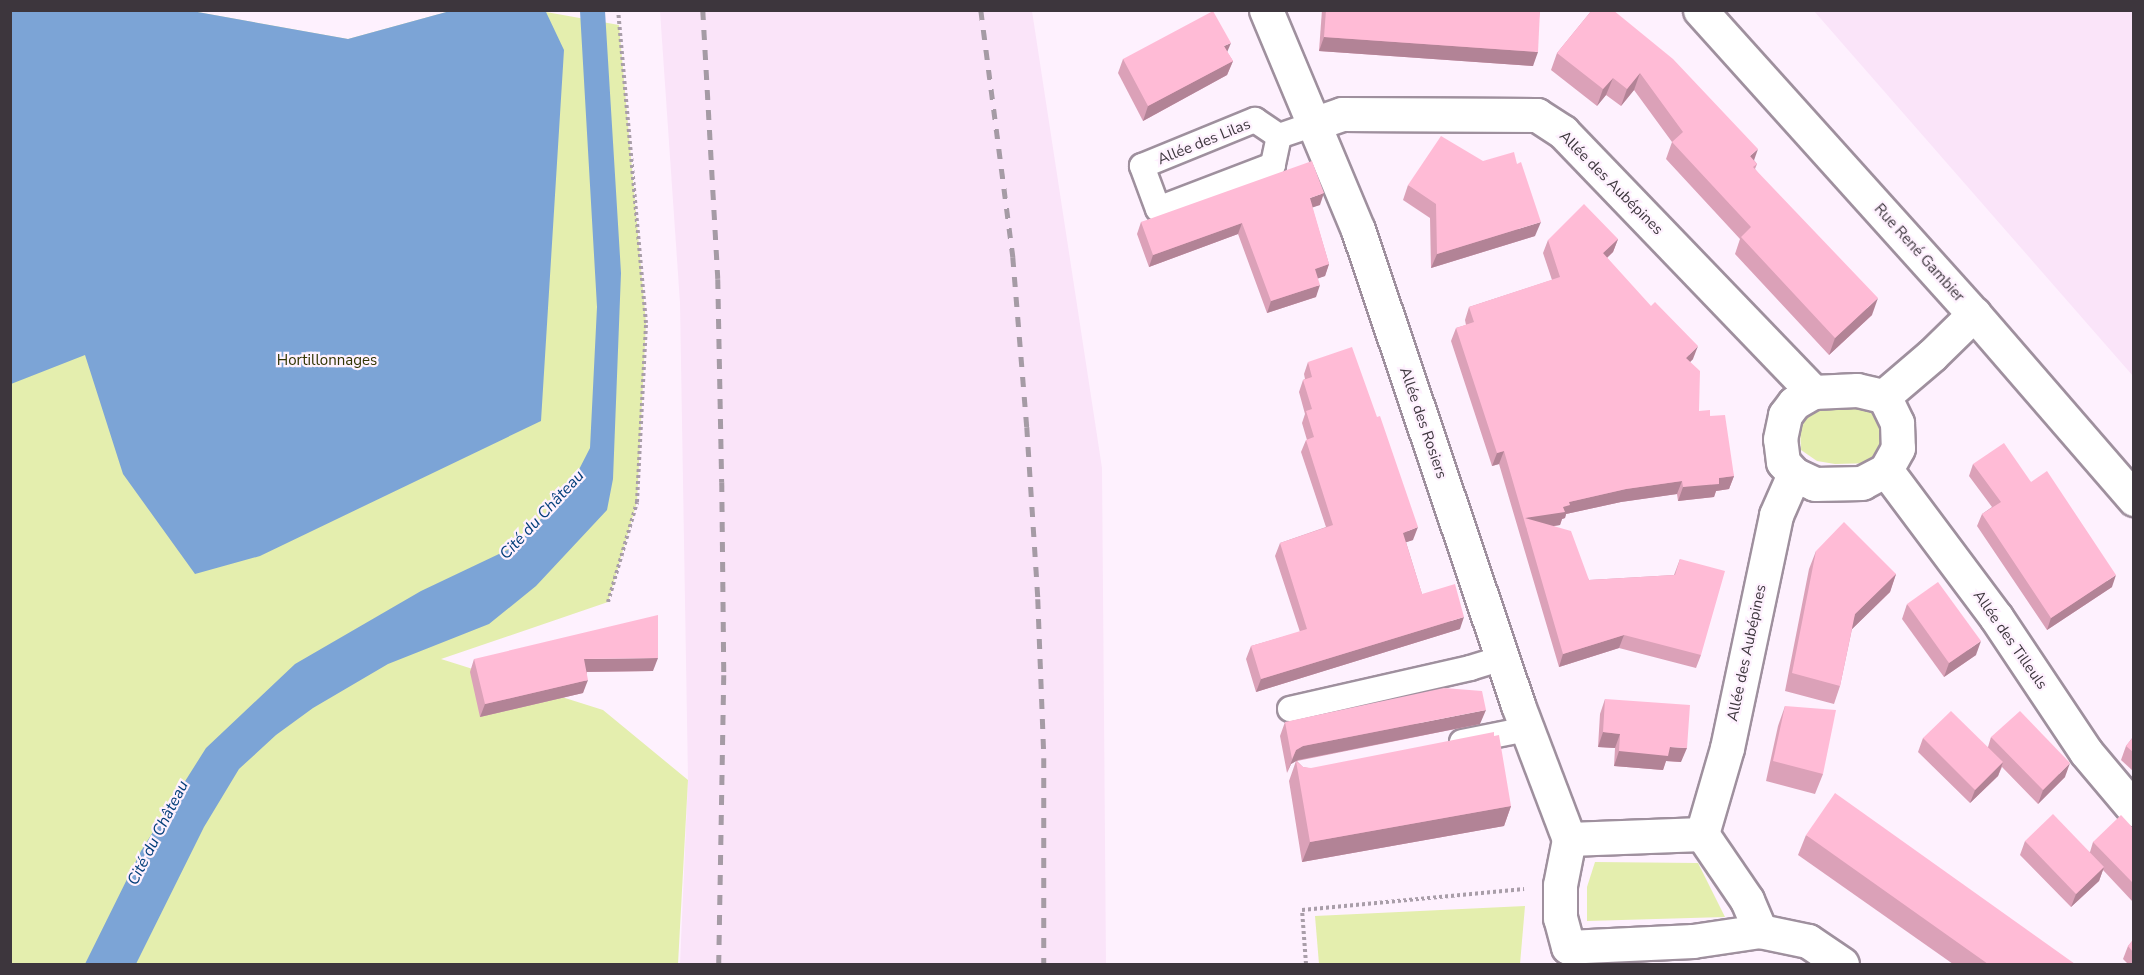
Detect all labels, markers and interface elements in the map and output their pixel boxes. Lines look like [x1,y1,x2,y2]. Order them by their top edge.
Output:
street label: Allée des Lilas [1155,115,1253,169]
street label: Allée des Aubépines [1555,127,1667,239]
street label: Rue René Gambier [1870,200,1968,306]
park label: Hortillonnages [277,352,377,370]
street label: Allée des Rosiers [1395,365,1451,481]
water label: Cité du Château [496,466,588,564]
street label: Allée des Aubépines [1724,583,1770,723]
street label: Allée des Tilleuls [1969,587,2051,693]
water label: Cité du Château [123,777,193,889]

